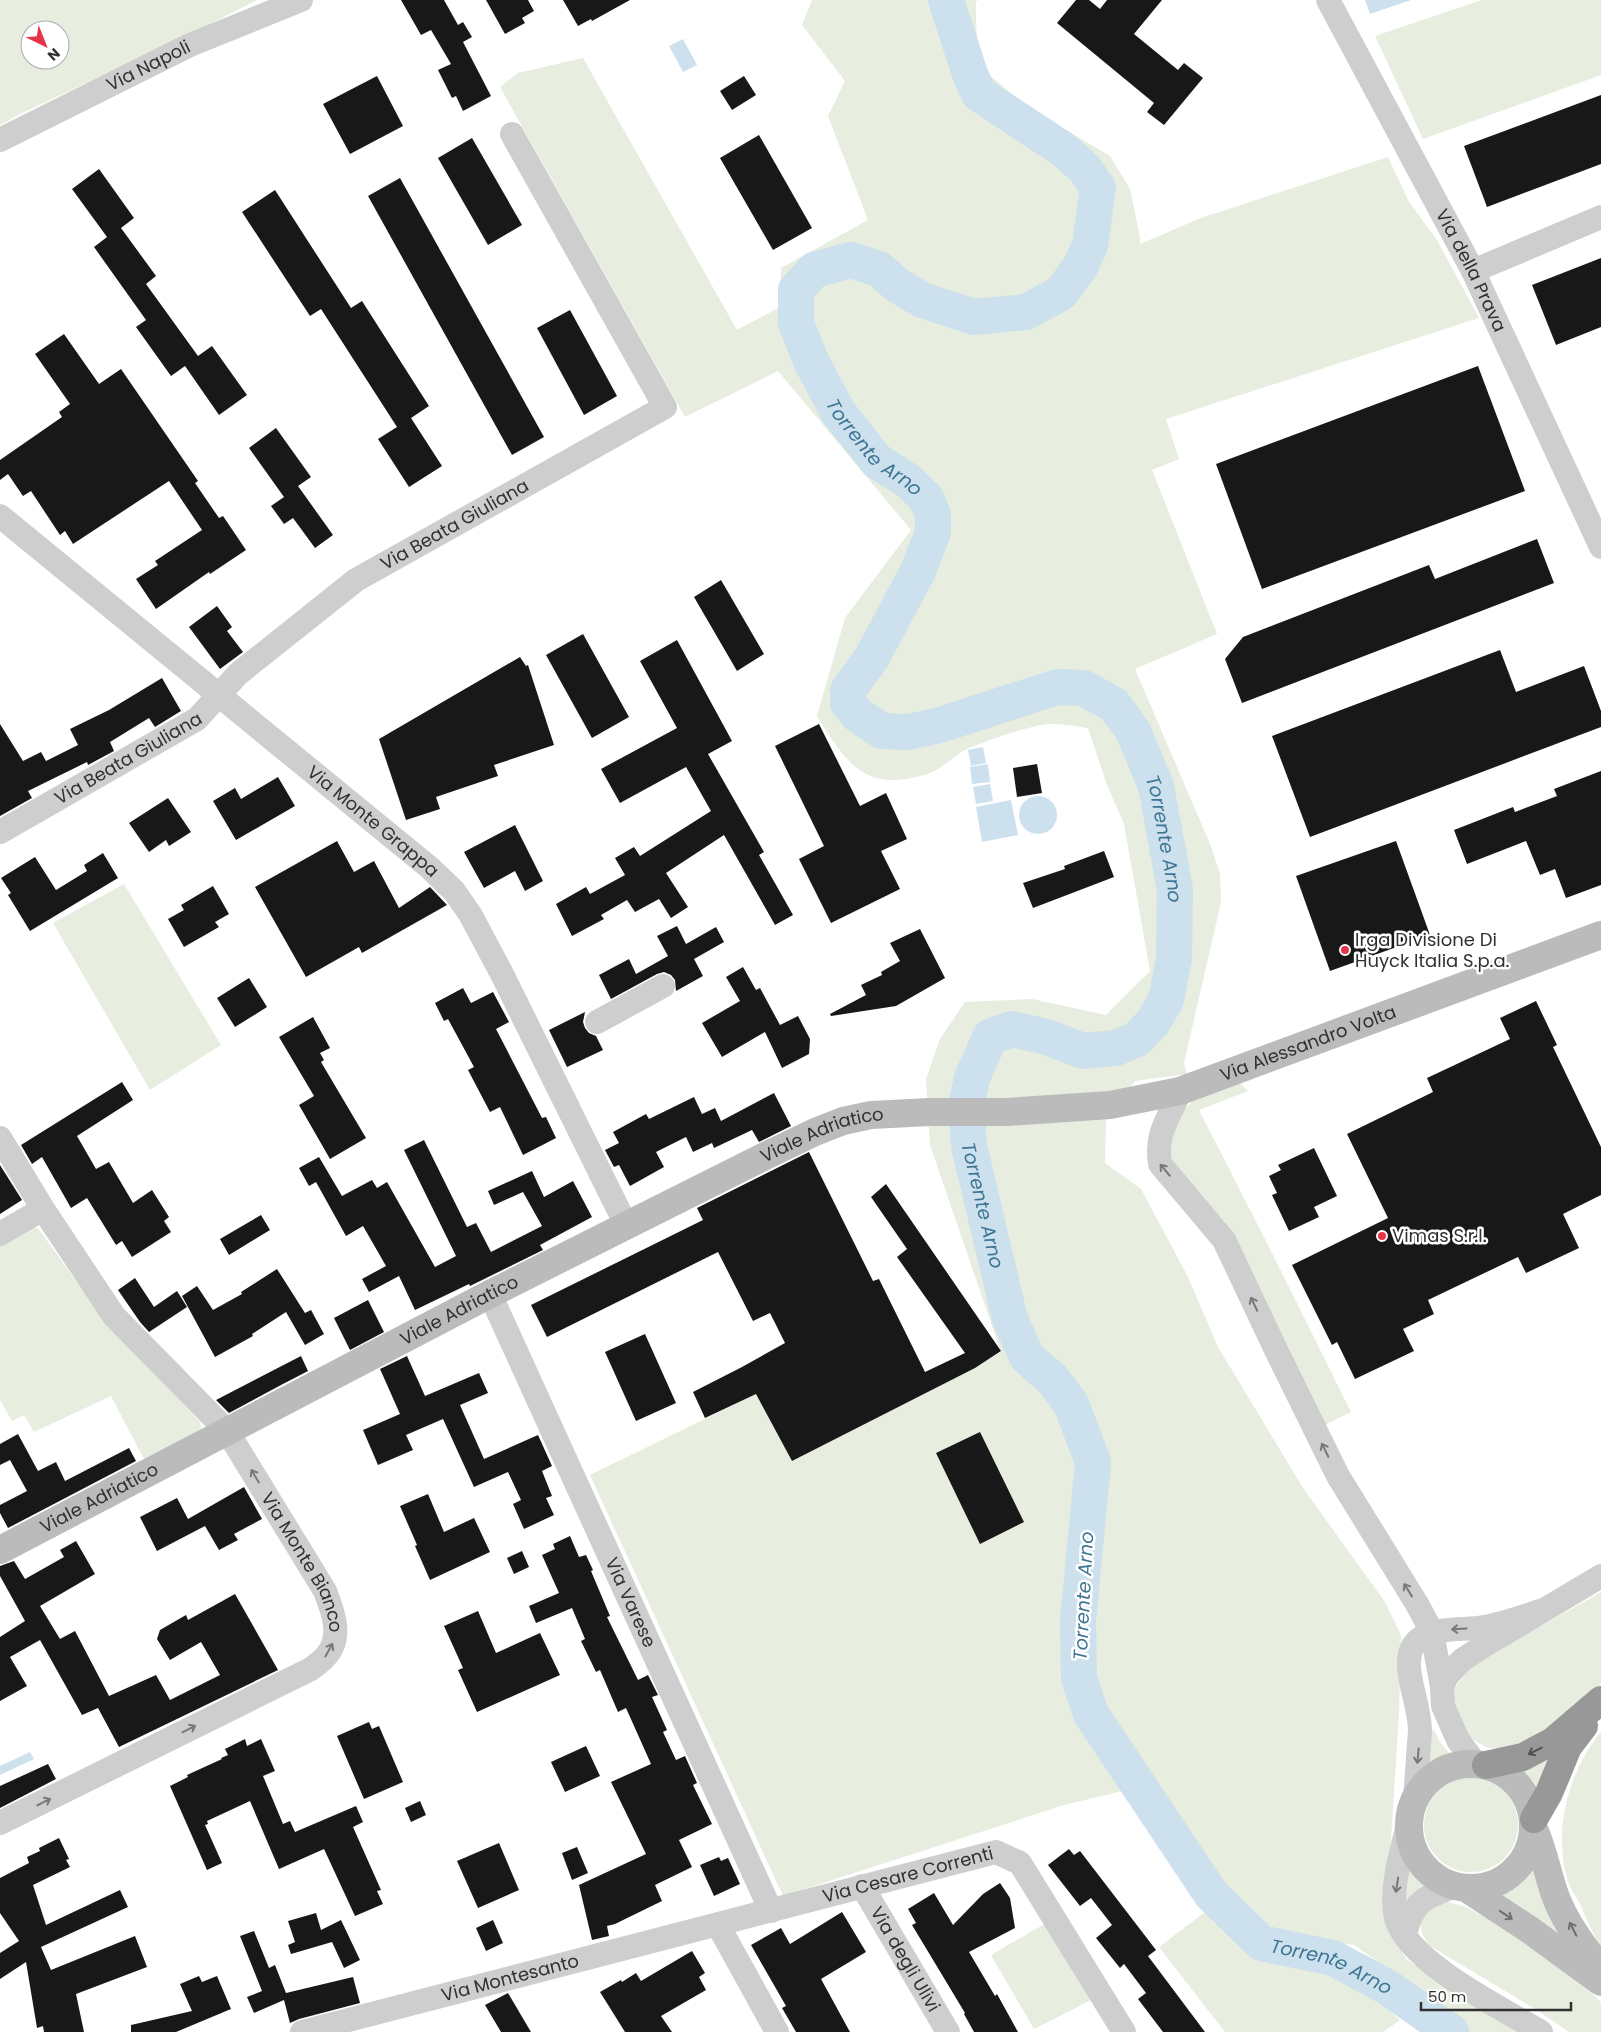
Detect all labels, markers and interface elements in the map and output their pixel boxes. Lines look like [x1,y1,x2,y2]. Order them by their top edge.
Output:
north arrow [20,20,70,70]
street label: Via Napoli [102,34,195,97]
text: N [43,44,65,65]
street label: Via della Prava [1430,204,1512,336]
water label: Torrente Arno [819,394,929,502]
street label: Via Beata Giuliana [376,473,533,576]
street label: Via Beata Giuliana [50,706,206,810]
street label: Via Monte Grappa [302,759,445,882]
water label: Torrente Arno [1139,771,1188,903]
place label: Irga Divisione Di Huyck Italia S.p.a. [1355,927,1509,973]
marker: Irga Divisione Di Huyck Italia S.p.a. [1339,944,1351,956]
street label: Via Alessandro Volta [1216,999,1399,1087]
street label: Viale Adriatico [756,1101,884,1168]
water label: Torrente Arno [955,1139,1011,1271]
one-way arrow [1160,1163,1171,1176]
place label: Vimas S.r.l. [1392,1223,1487,1248]
marker: Vimas S.r.l. [1376,1230,1388,1242]
street label: Viale Adriatico [395,1269,522,1351]
one-way arrow [1249,1297,1259,1312]
one-way arrow [1320,1443,1329,1458]
street label: Viale Adriatico [35,1456,163,1539]
one-way arrow [249,1469,259,1483]
street label: Via Monte Bianco [256,1487,349,1633]
water label: Torrente Arno [1067,1531,1100,1661]
street label: Via Varese [600,1553,662,1651]
one-way arrow [1403,1583,1413,1597]
one-way arrow [1451,1624,1467,1633]
one-way arrow [324,1643,334,1658]
one-way arrow [181,1724,196,1733]
one-way arrow [1528,1747,1543,1756]
one-way arrow [1414,1748,1423,1764]
one-way arrow [36,1796,51,1806]
street label: Via Cesare Correnti [820,1840,996,1908]
one-way arrow [1391,1876,1401,1892]
street label: Via degli Ulivi [865,1902,946,2016]
one-way arrow [1499,1910,1513,1920]
one-way arrow [1568,1922,1577,1937]
water label: Torrente Arno [1268,1932,1397,2001]
street label: Via Montesanto [439,1948,581,2007]
scale bar [1421,1980,1571,2012]
text: 50 m [1428,1986,1466,2007]

